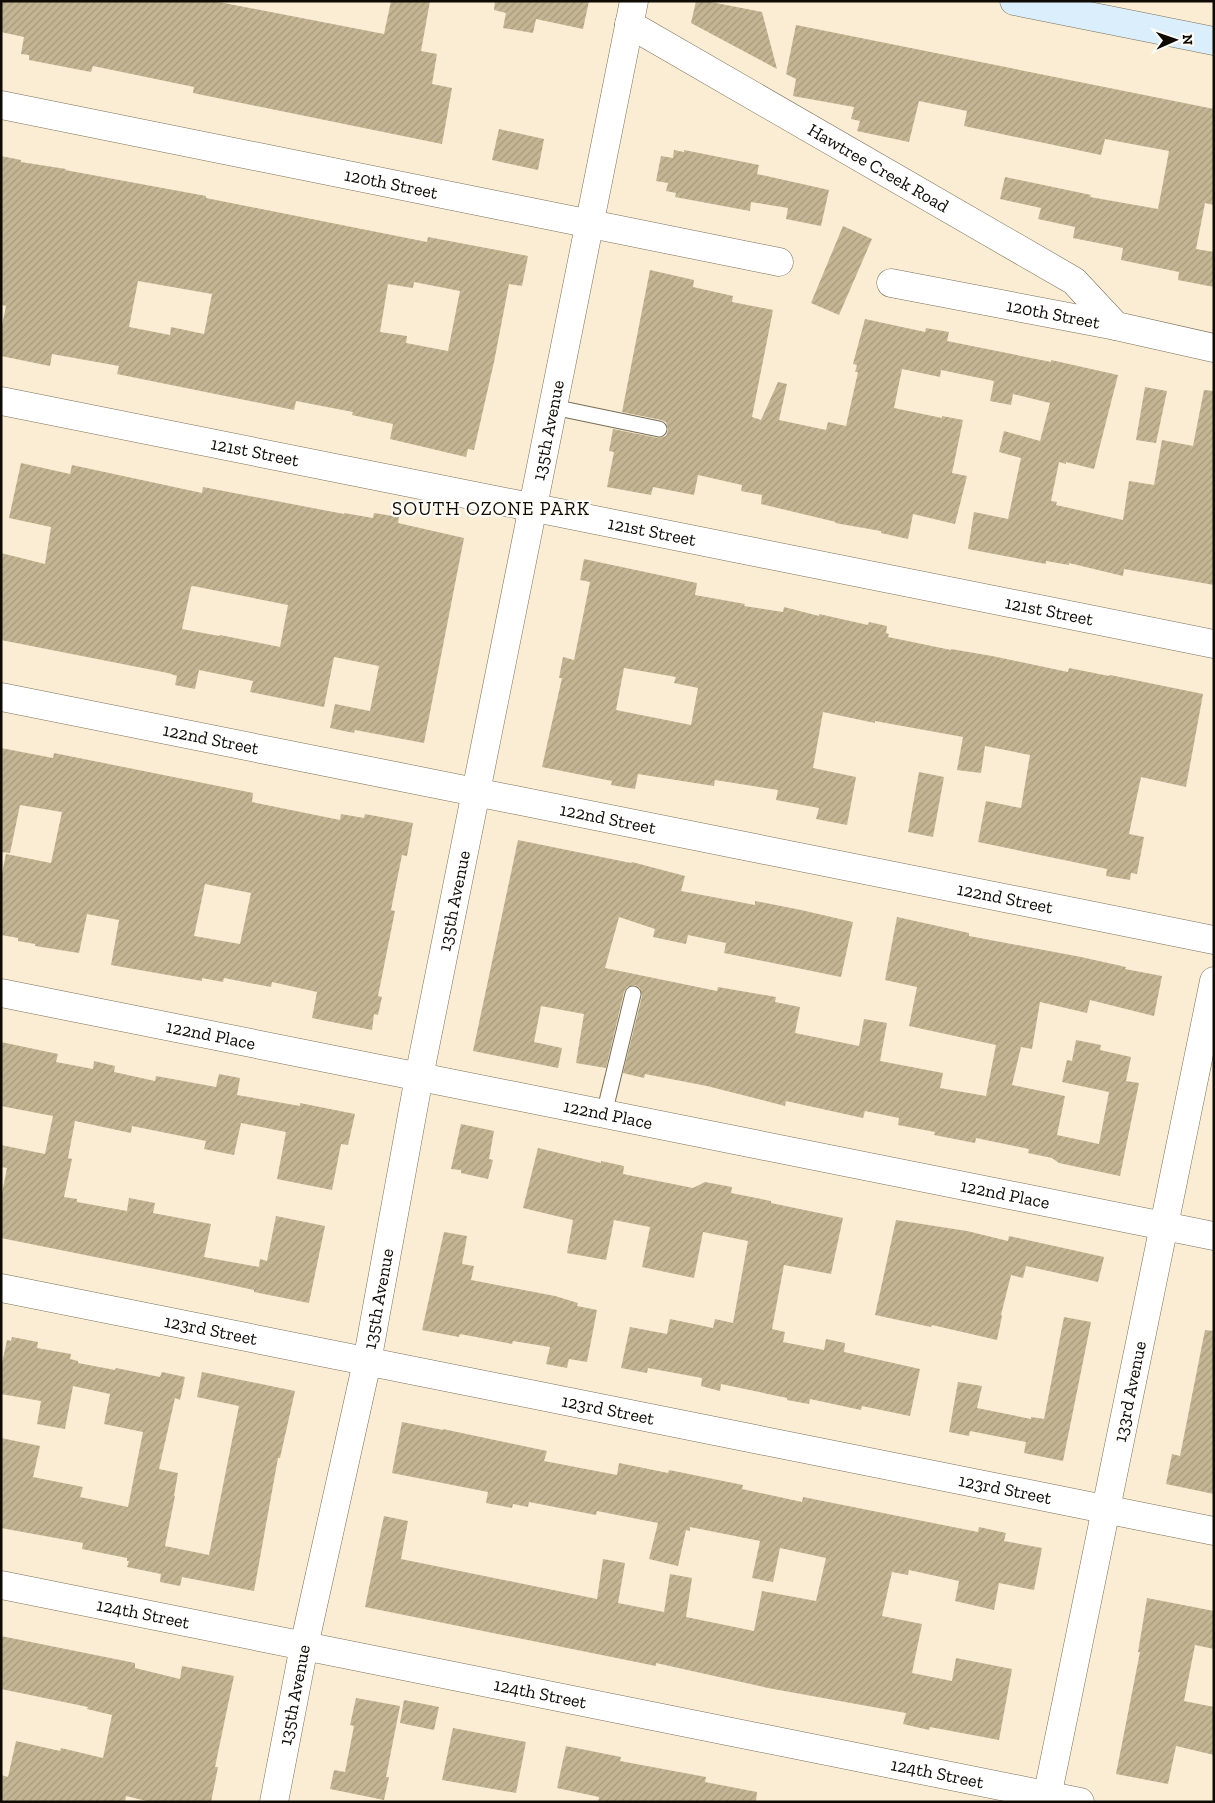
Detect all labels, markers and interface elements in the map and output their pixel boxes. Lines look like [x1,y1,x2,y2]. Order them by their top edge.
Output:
north arrow [1150,15,1200,65]
text: N [1179,34,1196,46]
street label: Hawtree Creek Road [804,119,953,217]
street label: 120th Street [343,164,440,204]
street label: 120th Street [1004,294,1102,334]
street label: 135th Avenue [527,378,569,483]
street label: 121st Street [209,432,301,471]
district label: SOUTH OZONE PARK [392,497,590,520]
street label: 121st Street [606,512,698,551]
street label: 121st Street [1003,591,1095,631]
street label: 122nd Street [161,719,261,759]
street label: 122nd Street [558,798,658,839]
street label: 135th Avenue [433,849,475,953]
street label: 122nd Street [955,878,1055,919]
street label: 122nd Place [164,1015,257,1055]
street label: 122nd Place [561,1095,654,1134]
street label: 122nd Place [959,1174,1052,1214]
street label: 135th Avenue [359,1247,399,1351]
street label: 123rd Street [163,1310,259,1350]
street label: 133rd Avenue [1109,1339,1151,1444]
street label: 123rd Street [560,1390,657,1430]
street label: 123rd Street [957,1469,1054,1509]
street label: 124th Street [95,1594,192,1634]
street label: 135th Avenue [274,1643,315,1747]
street label: 124th Street [492,1673,589,1714]
street label: 124th Street [889,1753,986,1793]

